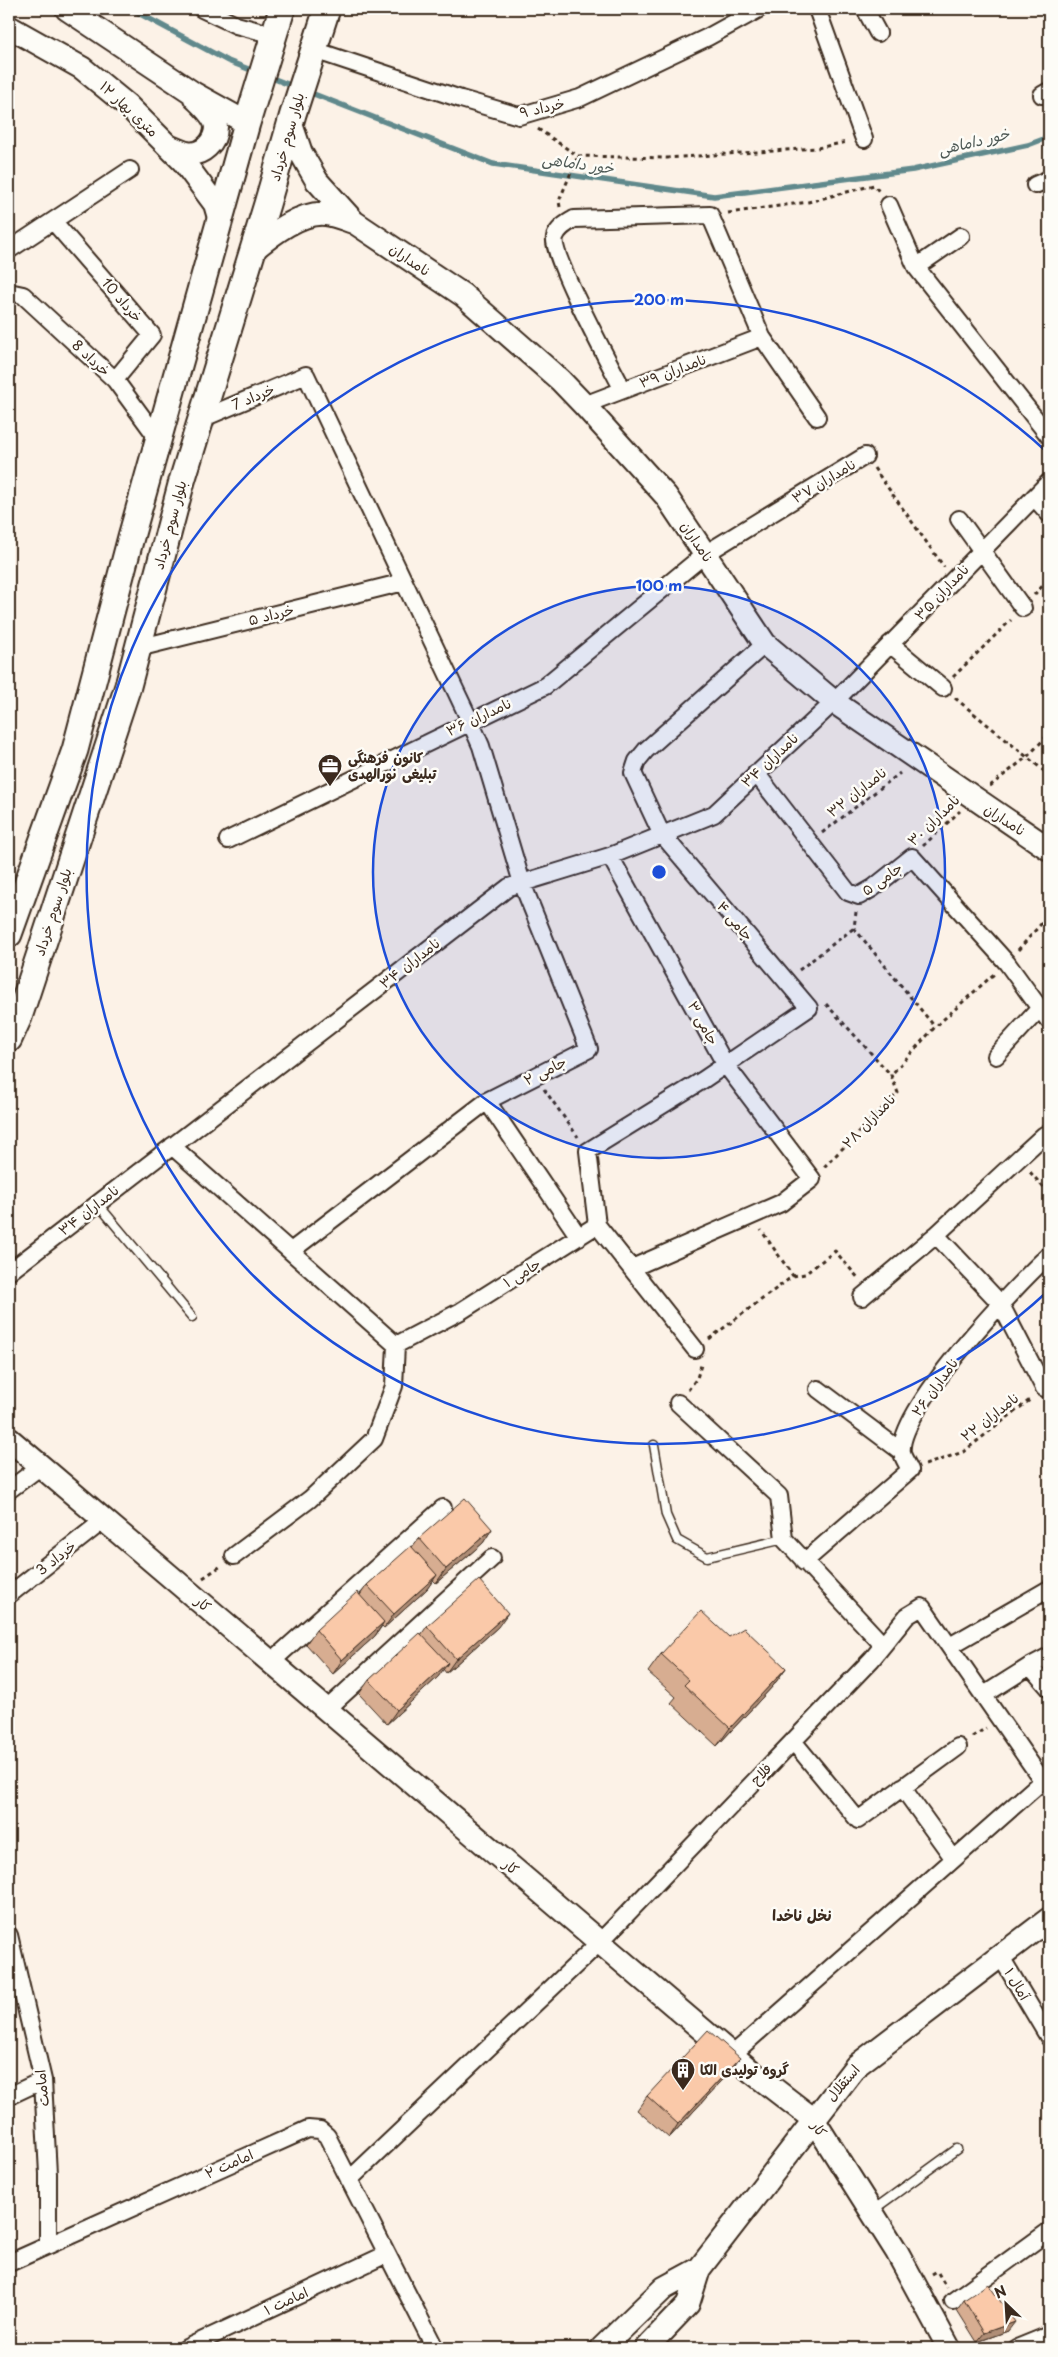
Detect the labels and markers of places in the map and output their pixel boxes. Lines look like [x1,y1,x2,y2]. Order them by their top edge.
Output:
place label: کانون فرهنگی تبلیغی نورالهدی [348,747,437,784]
office icon: کانون فرهنگی تبلیغی نورالهدی [317,753,343,787]
centre of rings [650,863,668,881]
building icon: گروه تولیدی الکا [670,2057,696,2091]
place label: گروه تولیدی الکا [700,2059,790,2080]

